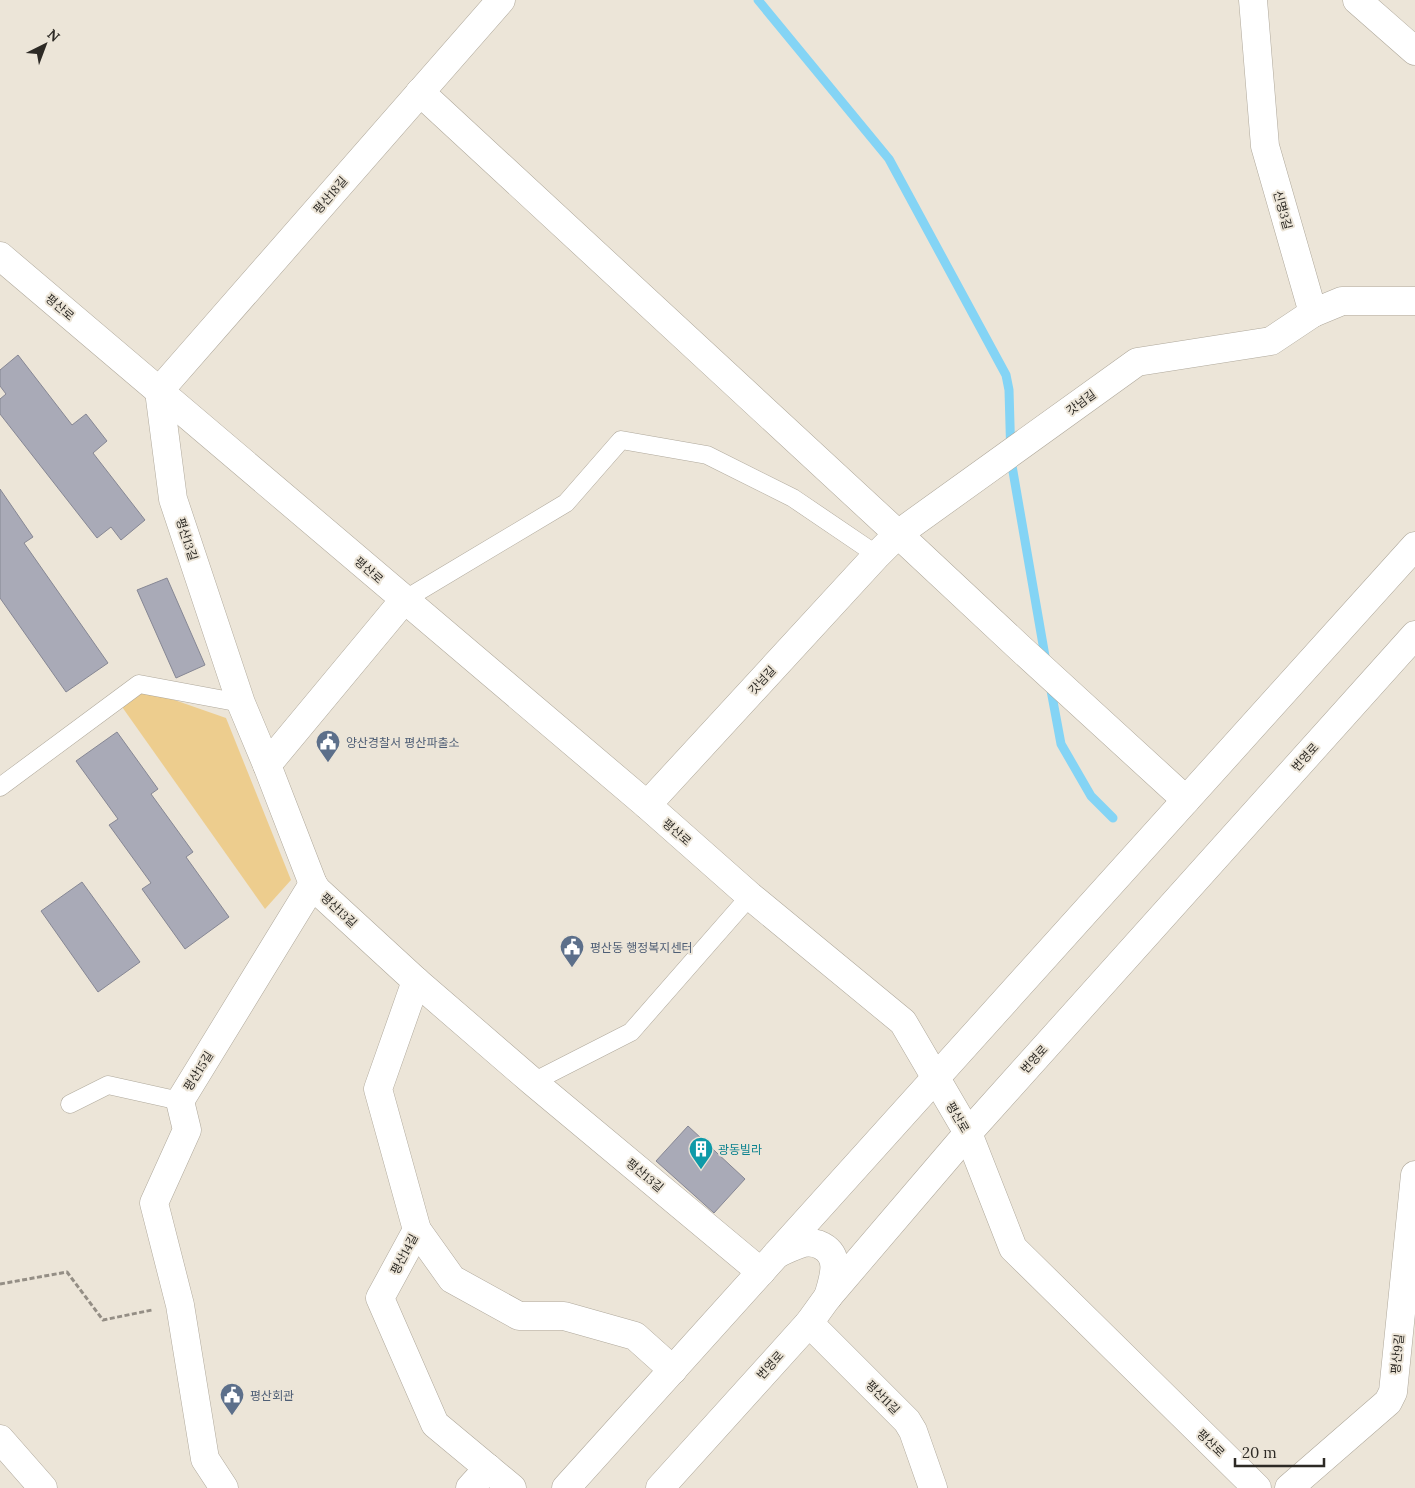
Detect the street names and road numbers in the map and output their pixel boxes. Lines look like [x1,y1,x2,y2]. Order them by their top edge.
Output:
street label: 평산18길 [310,173,350,217]
street label: 신명3길 [1270,189,1296,231]
street label: 평산로 [42,291,78,323]
street label: 갓넘길 [1063,386,1099,418]
street label: 평산13길 [173,516,201,562]
street label: 평산로 [352,553,386,587]
street label: 갓넘길 [745,663,779,697]
street label: 번영로 [1288,740,1322,774]
street label: 평산로 [660,815,694,849]
street label: 평산13길 [318,889,360,931]
street label: 번영로 [1017,1042,1051,1076]
street label: 평산15길 [180,1048,216,1094]
street label: 평산로 [943,1099,973,1135]
street label: 평산13길 [623,1155,667,1195]
street label: 평산14길 [387,1231,421,1277]
street label: 평산9길 [1387,1333,1407,1375]
street label: 번영로 [753,1348,787,1382]
street label: 평산11길 [863,1377,903,1417]
street label: 평산로 [1194,1426,1228,1460]

